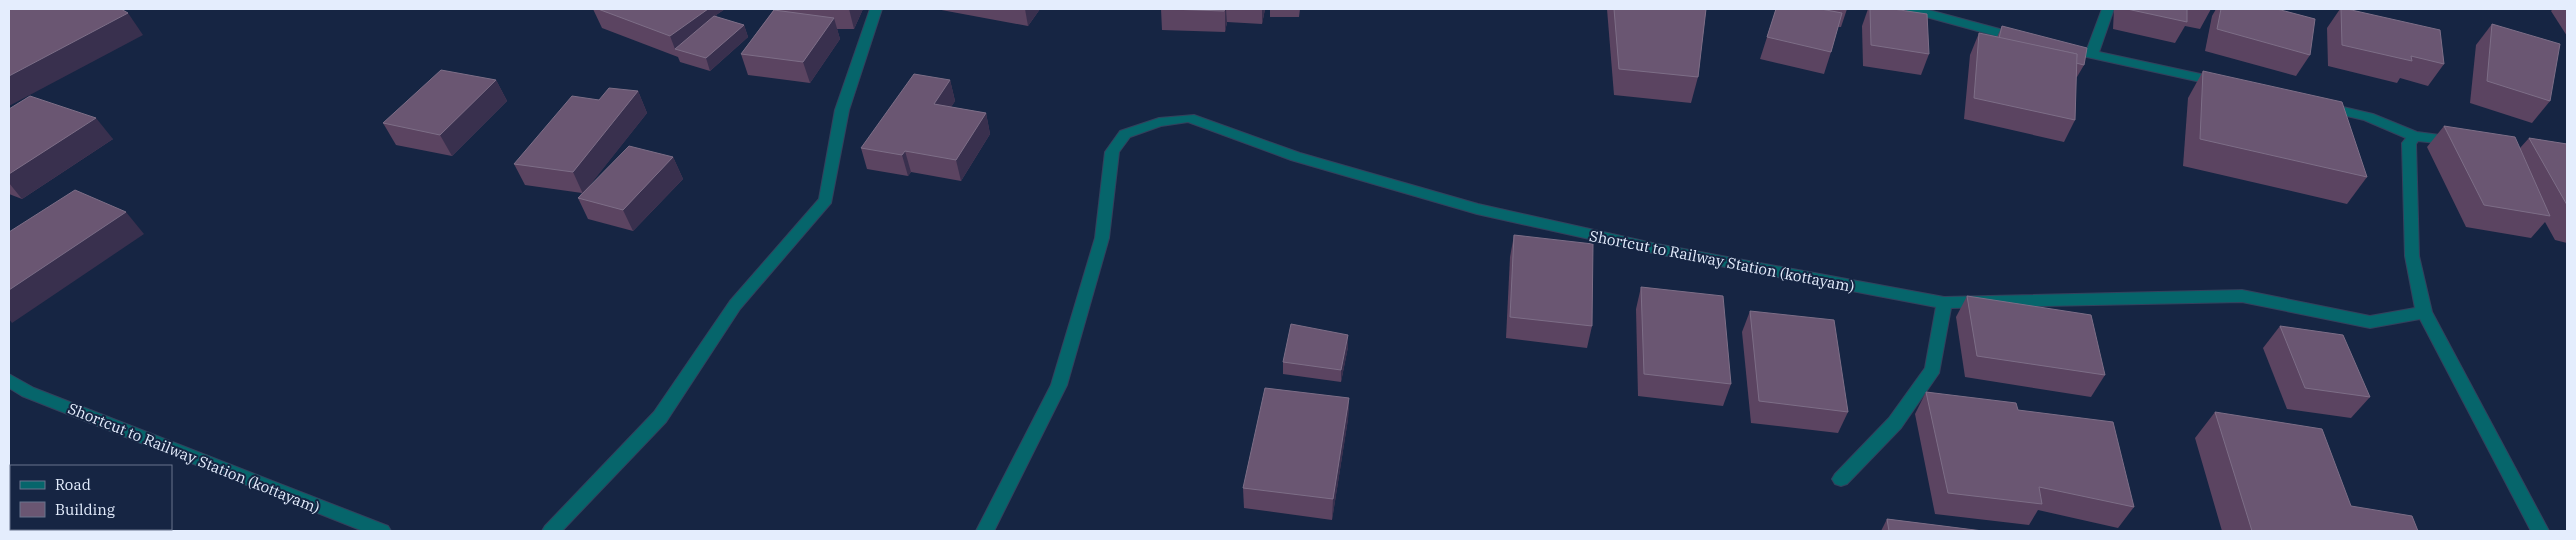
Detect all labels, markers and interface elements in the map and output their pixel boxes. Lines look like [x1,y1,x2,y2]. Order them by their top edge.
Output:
street label: Shortcut to Railway Station (kottayam) [1588,226,1856,296]
street label: Shortcut to Railway Station (kottayam) [65,399,323,517]
legend [10,465,172,530]
text: Road [55,475,91,494]
text: Building [55,500,115,519]

